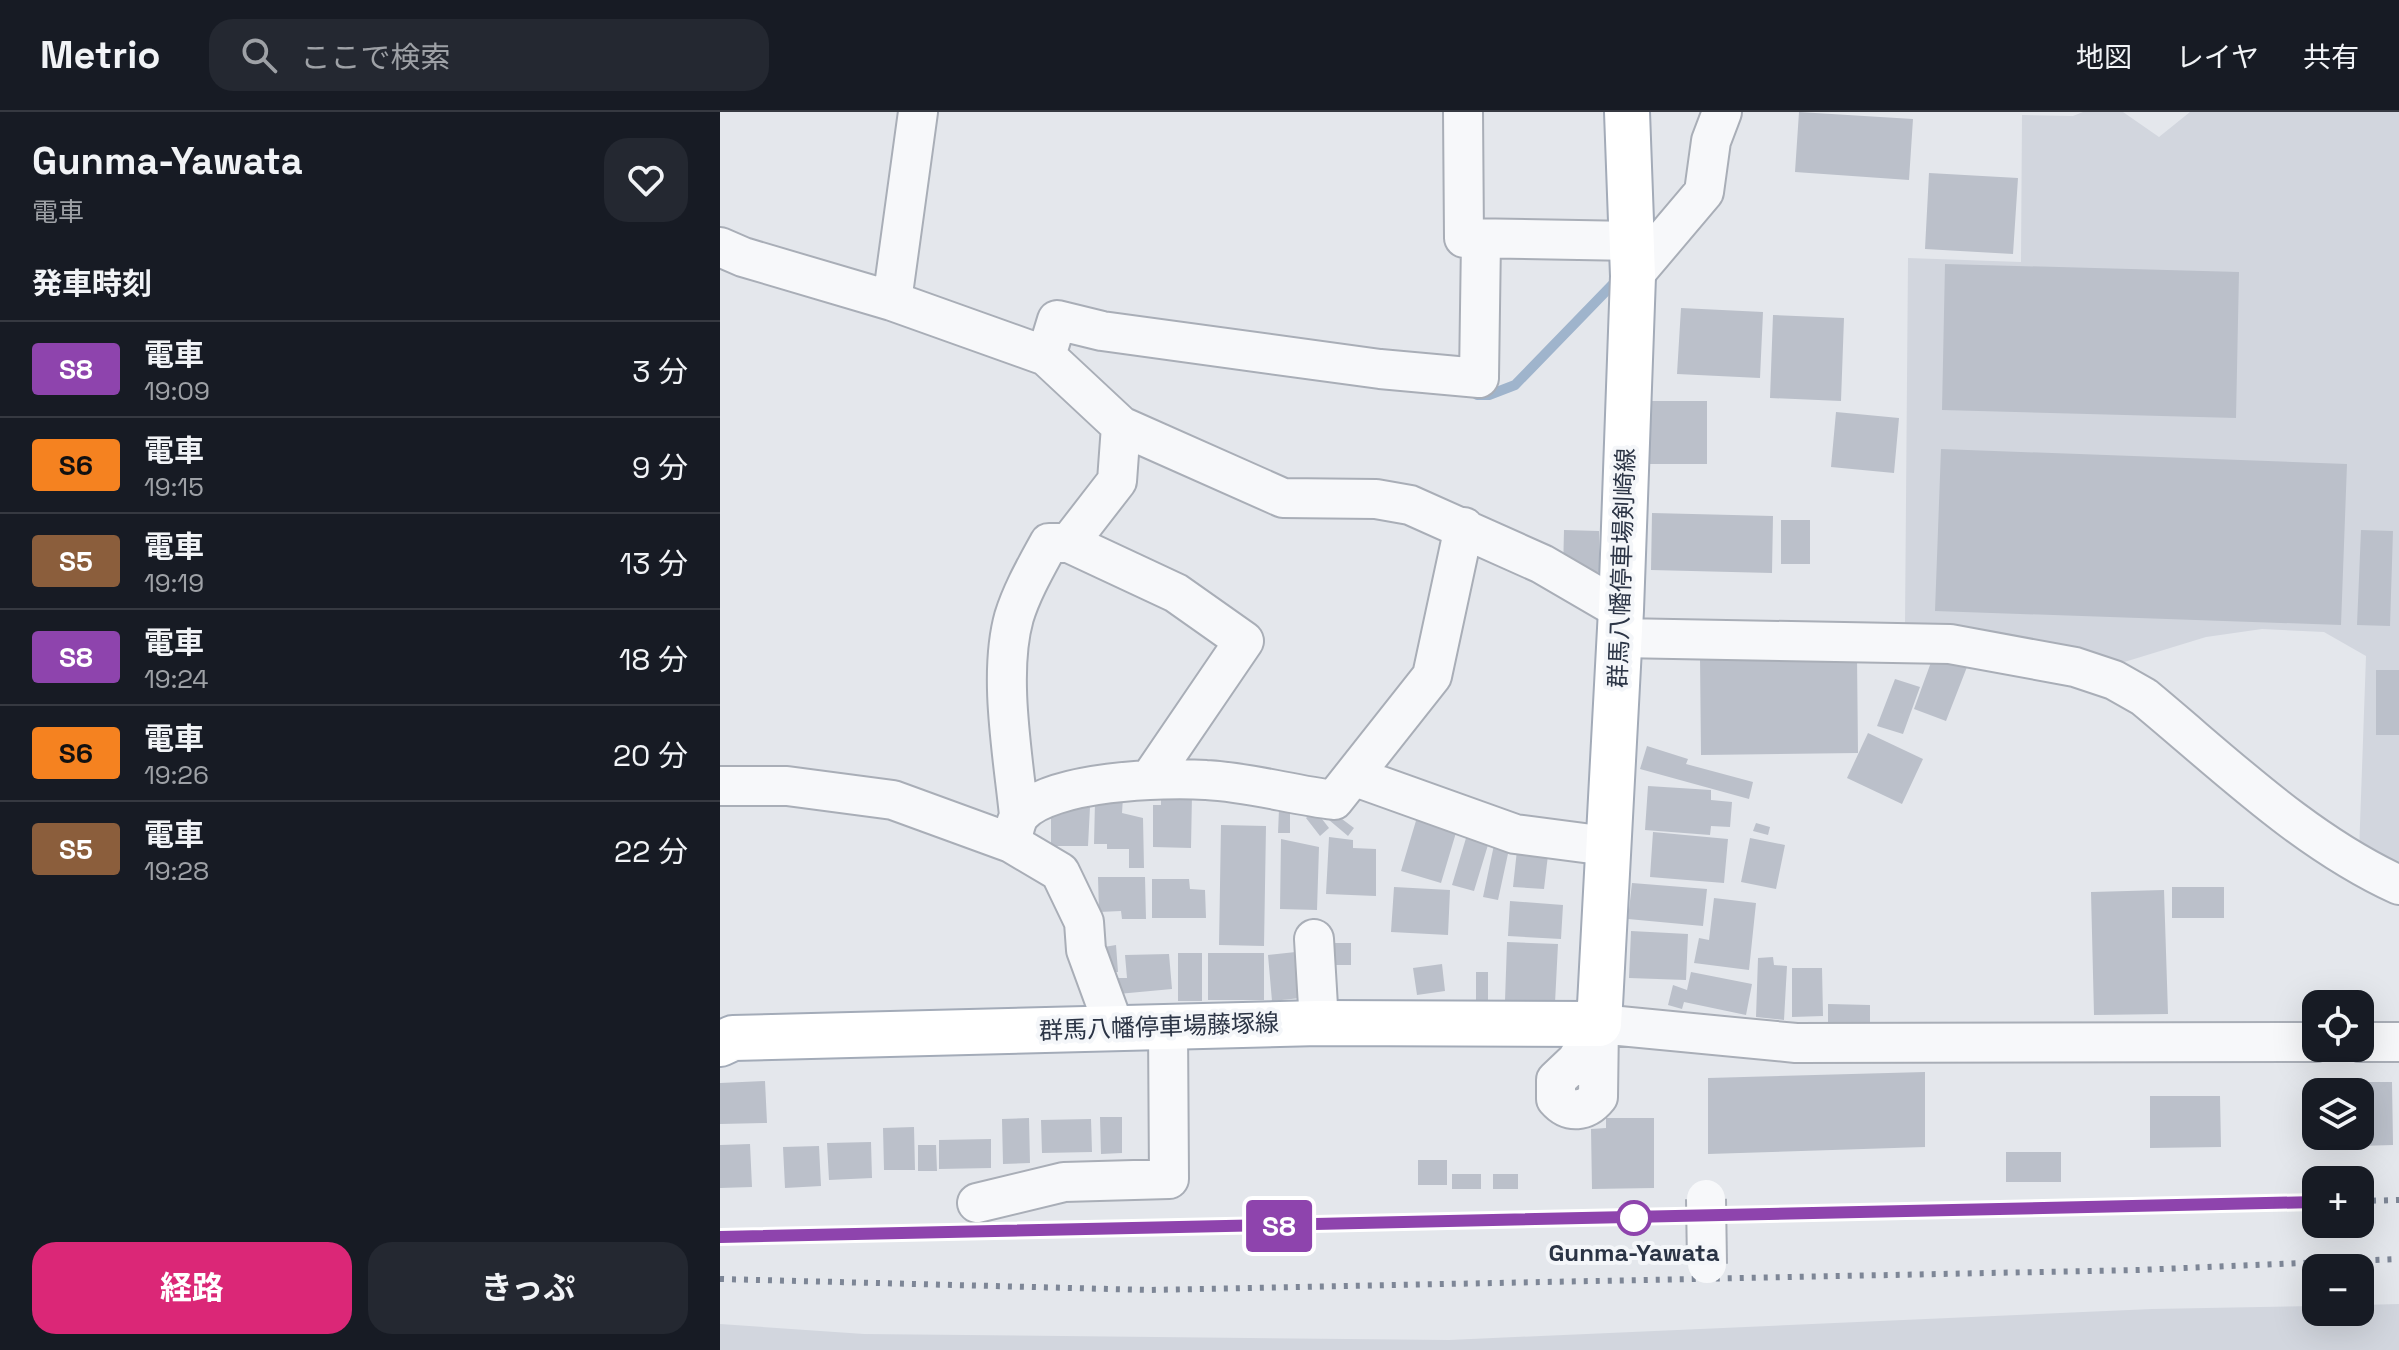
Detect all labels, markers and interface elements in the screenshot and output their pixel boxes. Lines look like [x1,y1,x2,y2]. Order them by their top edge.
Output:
search box [209,19,769,91]
text: Metrio [40,31,161,79]
icon: search [237,33,281,77]
text: ここで検索 [301,38,451,77]
text: 地図 [2076,39,2132,75]
text: レイヤ [2176,39,2259,75]
text: 共有 [2303,39,2359,75]
text: Gunma-Yawata [32,137,303,185]
button: heart [604,138,688,222]
text: 電車 [32,195,84,229]
text: 発車時刻 [32,264,152,303]
text: 電車 [144,335,204,374]
text: S8 [59,351,93,387]
text: 3 分 [632,352,688,391]
text: 19:09 [144,374,210,408]
text: 電車 [144,431,204,470]
text: S6 [59,447,93,483]
text: 9 分 [632,448,688,487]
street label: 群馬八幡停車場剣崎線 [1602,448,1641,688]
text: 19:15 [144,470,204,504]
text: 電車 [144,527,204,566]
text: S5 [59,543,93,579]
text: 13 分 [620,544,688,583]
text: 19:19 [144,566,204,600]
text: 電車 [144,623,204,662]
text: S8 [59,639,93,675]
text: 18 分 [619,640,688,679]
text: 19:24 [144,662,209,696]
text: 電車 [144,719,204,758]
text: S6 [59,735,93,771]
text: 20 分 [613,736,688,775]
text: 19:26 [144,758,209,792]
text: 電車 [144,815,204,854]
text: S5 [59,831,93,867]
text: 22 分 [614,832,688,871]
text: 19:28 [144,854,209,888]
map controls [2302,990,2374,1326]
button: locate [2302,990,2374,1062]
street label: 群馬八幡停車場藤塚線 [1039,1007,1279,1046]
button: layers [2302,1078,2374,1150]
button: + [2302,1166,2374,1238]
line badge: S8 [1243,1200,1315,1252]
marker: Gunma-Yawata [1617,1201,1651,1235]
text: S8 [1262,1208,1296,1244]
place label: Gunma-Yawata [1548,1237,1720,1268]
button: 経路 [32,1242,352,1334]
button: きっぷ [368,1242,688,1334]
button: − [2302,1254,2374,1326]

